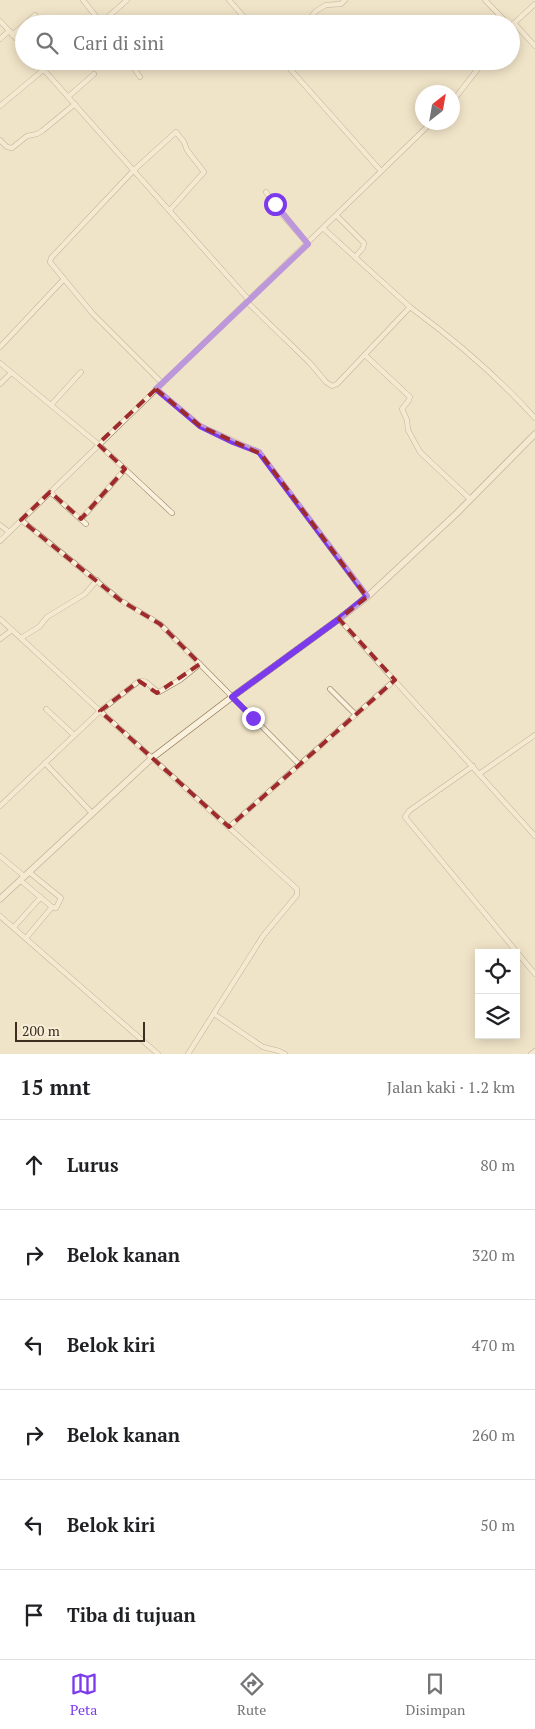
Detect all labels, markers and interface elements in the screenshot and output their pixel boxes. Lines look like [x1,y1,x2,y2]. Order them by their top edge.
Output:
search box [15,15,520,70]
icon: search [33,29,61,57]
text: Cari di sini [73,30,164,55]
north arrow [415,85,460,130]
route start [264,193,287,216]
route end [242,707,265,730]
map controls [475,949,520,1039]
button: locate [475,949,520,994]
button: layers [475,994,520,1039]
scale bar [15,1019,145,1042]
text: 200 m [22,1021,60,1040]
text: 15 mnt [20,1073,91,1101]
text: Jalan kaki · 1.2 km [387,1076,515,1098]
icon: ahead [20,1151,48,1179]
text: Lurus [67,1152,119,1177]
text: 80 m [480,1154,515,1176]
icon: right [20,1241,48,1269]
text: Belok kanan [67,1242,180,1267]
text: 320 m [472,1244,515,1266]
icon: left [20,1331,48,1359]
text: Belok kiri [67,1332,155,1357]
text: 470 m [472,1334,515,1356]
icon: right [20,1421,48,1449]
text: Belok kanan [67,1422,180,1447]
text: 260 m [472,1424,515,1446]
icon: left [20,1511,48,1539]
text: Belok kiri [67,1512,155,1537]
text: 50 m [480,1514,515,1536]
icon: arrive [20,1601,48,1629]
text: Tiba di tujuan [67,1602,196,1627]
tab: Peta [70,1670,98,1719]
tab: Rute [237,1670,266,1719]
tab: Disimpan [406,1670,465,1719]

